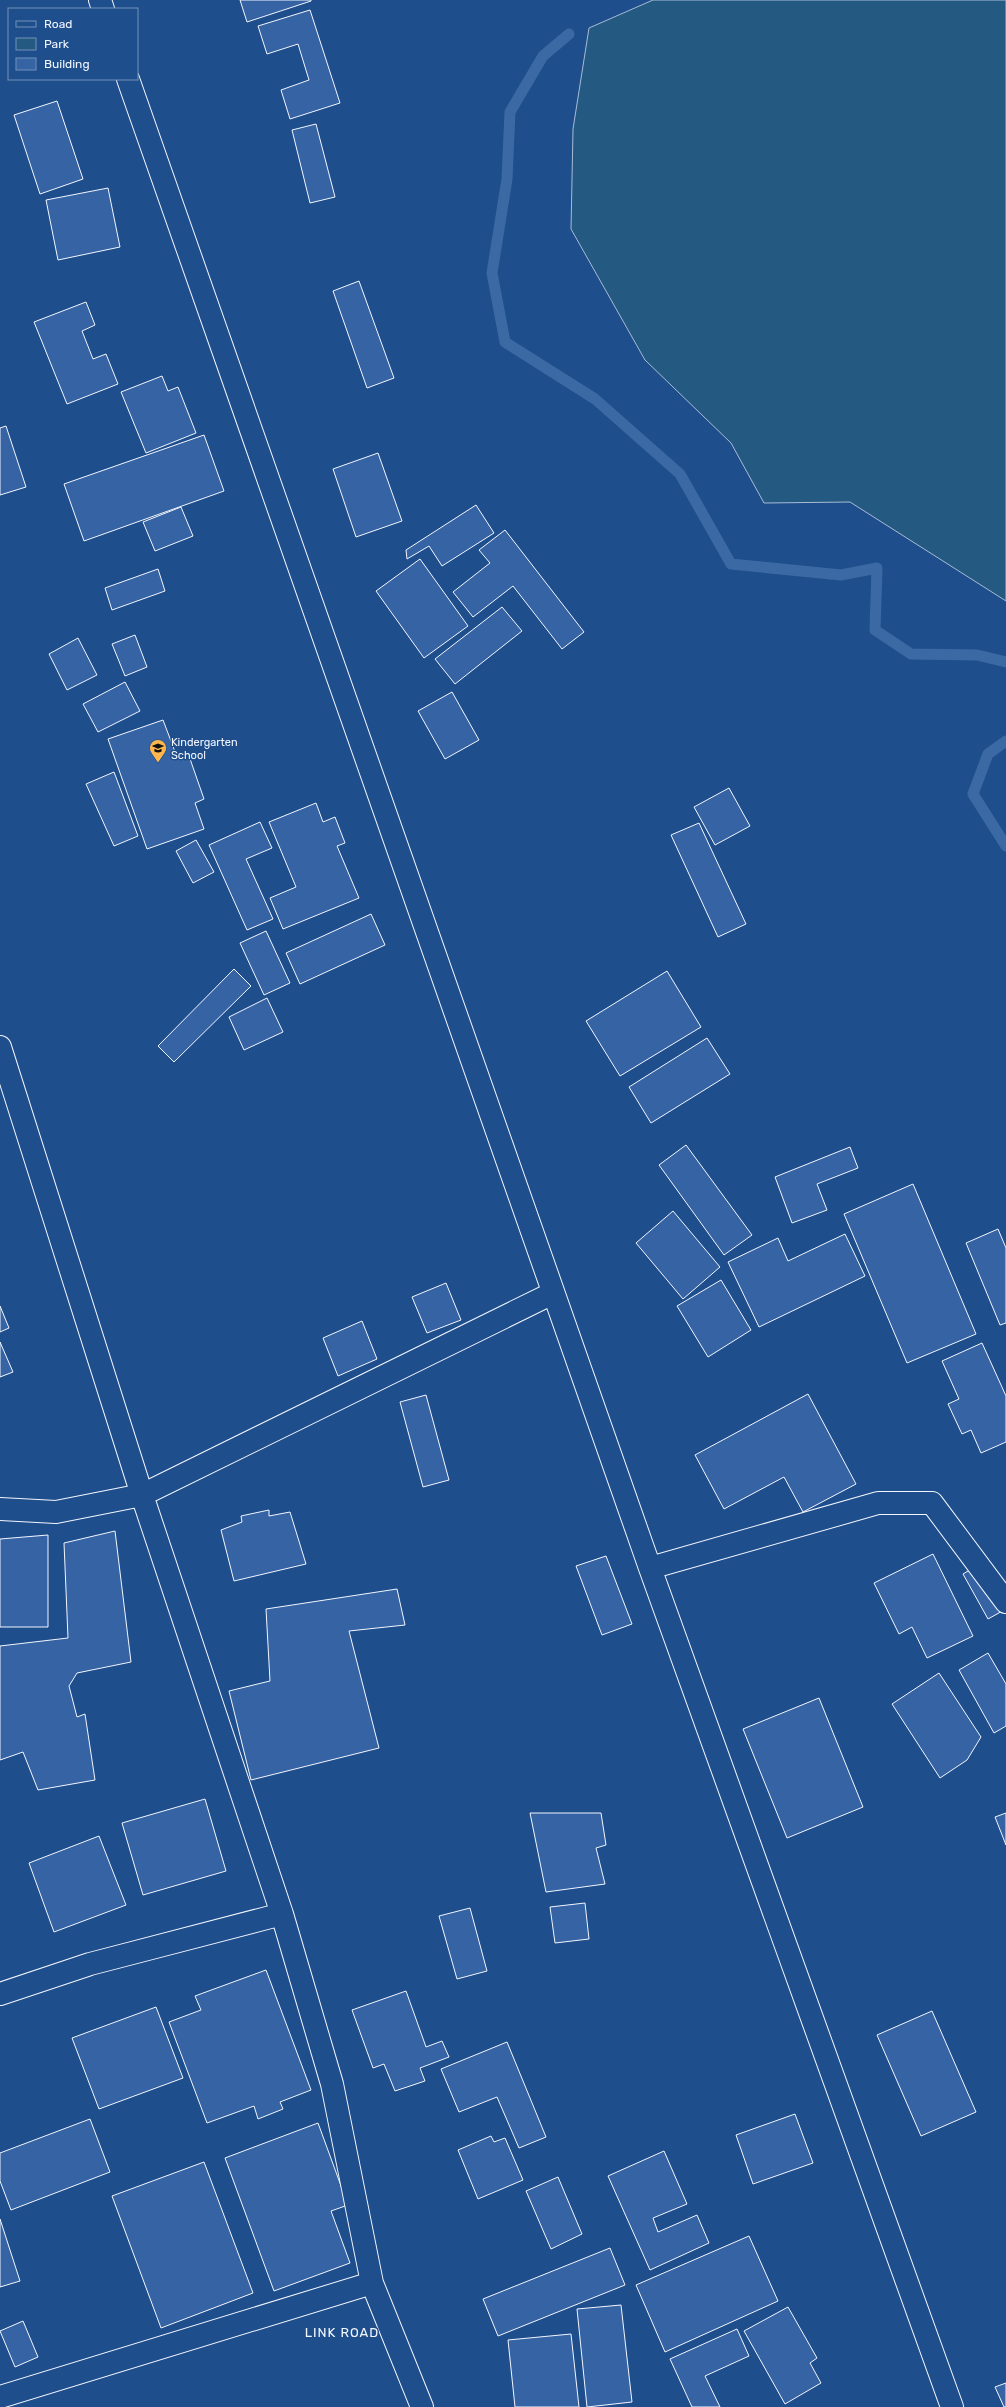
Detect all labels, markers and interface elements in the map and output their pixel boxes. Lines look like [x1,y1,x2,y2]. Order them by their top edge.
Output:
legend [8,8,138,80]
text: Road [44,17,72,31]
text: Park [44,37,70,51]
text: Building [44,57,90,71]
place label: Kindergarten School [171,736,238,762]
school or university icon: Kindergarten School [148,738,168,763]
district label: LINK ROAD [305,2325,379,2340]

